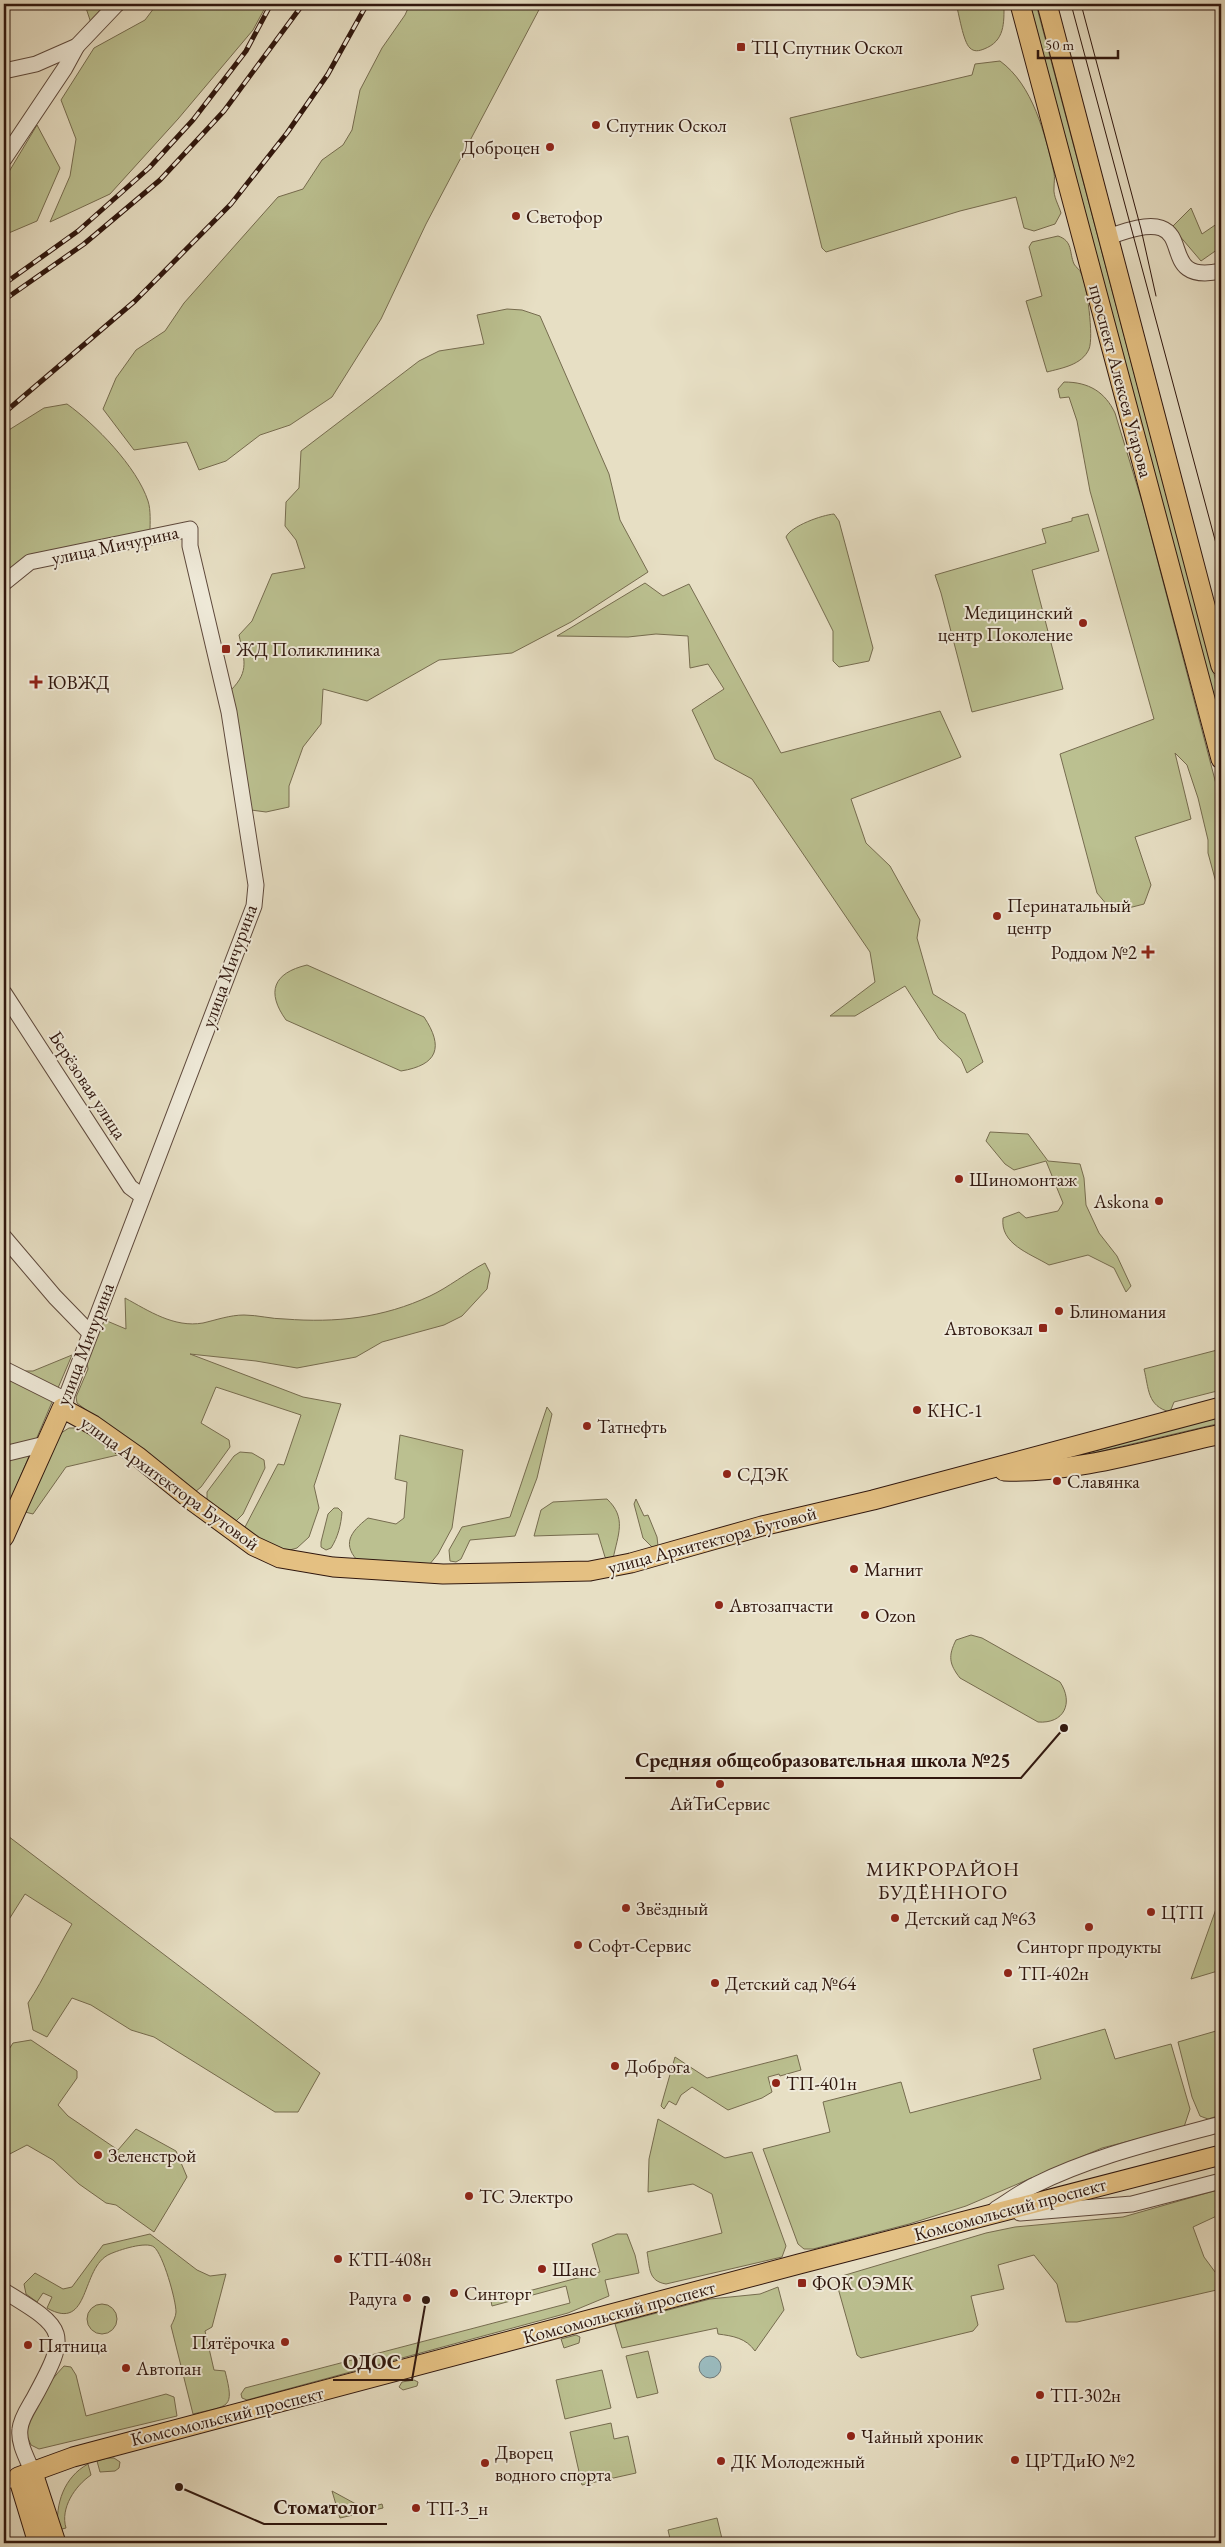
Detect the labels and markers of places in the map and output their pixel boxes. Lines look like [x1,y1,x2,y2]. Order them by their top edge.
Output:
place label: ТЦ Спутник Оскол [751,35,903,60]
marker: ТЦ Спутник Оскол [735,41,747,53]
place label: Спутник Оскол [606,113,727,138]
marker: Спутник Оскол [590,119,602,131]
place label: Доброцен [462,135,540,160]
marker: Доброцен [544,141,556,153]
place label: Светофор [526,204,603,229]
marker: Светофор [510,210,522,222]
place label: Медицинский центр Поколение [938,600,1073,647]
marker: Медицинский центр Поколение [1077,617,1089,629]
place label: ЖД Поликлиника [235,637,381,662]
marker: ЖД Поликлиника [220,643,232,655]
place label: ЮВЖД [47,670,110,695]
marker: ЮВЖД [29,675,43,689]
place label: Перинатальный центр [1007,893,1131,940]
marker: Перинатальный центр [991,910,1003,922]
place label: Роддом №2 [1051,940,1137,965]
marker: Роддом №2 [1141,945,1155,959]
place label: Шиномонтаж [969,1167,1078,1192]
marker: Шиномонтаж [953,1173,965,1185]
place label: Askona [1093,1189,1149,1214]
marker: Askona [1153,1195,1165,1207]
place label: Блиномания [1069,1299,1167,1324]
marker: Блиномания [1053,1305,1065,1317]
place label: Автовокзал [943,1316,1033,1341]
marker: Автовокзал [1037,1322,1049,1334]
place label: КНС-1 [927,1398,983,1423]
marker: КНС-1 [911,1404,923,1416]
place label: Татнефть [597,1414,667,1439]
marker: Татнефть [581,1420,593,1432]
place label: СДЭК [737,1462,789,1487]
marker: СДЭК [721,1468,733,1480]
place label: Славянка [1067,1469,1140,1494]
marker: Славянка [1051,1475,1063,1487]
place label: Магнит [864,1557,923,1582]
marker: Магнит [848,1563,860,1575]
place label: Автозапчасти [728,1593,833,1618]
marker: Автозапчасти [713,1599,725,1611]
place label: Ozon [875,1603,916,1628]
marker: Ozon [859,1609,871,1621]
callout: Средняя общеобразовательная школа №25 [625,1743,1021,1778]
marker: АйТиСервис [714,1778,726,1790]
place label: АйТиСервис [669,1791,771,1816]
place label: Звёздный [636,1896,708,1921]
place label: ЦТП [1161,1900,1204,1925]
marker: Звёздный [620,1902,632,1914]
place label: Детский сад №63 [905,1906,1036,1931]
marker: ЦТП [1145,1906,1157,1918]
marker: Детский сад №63 [889,1912,901,1924]
marker: Синторг продукты [1083,1921,1095,1933]
place label: Софт-Сервис [588,1933,692,1958]
place label: Синторг продукты [1017,1934,1162,1959]
marker: Софт-Сервис [572,1939,584,1951]
place label: ТП-402н [1018,1961,1089,1986]
marker: ТП-402н [1002,1967,1014,1979]
place label: Детский сад №64 [725,1971,857,1996]
marker: Детский сад №64 [709,1977,721,1989]
place label: Доброга [625,2054,691,2079]
marker: Доброга [609,2060,621,2072]
place label: ТП-401н [786,2071,857,2096]
marker: ТП-401н [770,2077,782,2089]
place label: Зеленстрой [108,2143,196,2168]
marker: Зеленстрой [92,2149,104,2161]
place label: ТС Электро [479,2184,573,2209]
marker: ТС Электро [463,2190,475,2202]
place label: КТП-408н [348,2247,432,2272]
marker: КТП-408н [332,2253,344,2265]
place label: Шанс [552,2257,597,2282]
marker: Шанс [536,2263,548,2275]
place label: ФОК ОЭМК [812,2271,914,2296]
marker: ФОК ОЭМК [796,2277,808,2289]
place label: Синторг [464,2281,531,2306]
place label: Радуга [349,2286,397,2311]
marker: Синторг [448,2287,460,2299]
marker: Радуга [401,2292,413,2304]
place label: Пятёрочка [191,2330,275,2355]
place label: Пятница [38,2333,108,2358]
marker: Пятёрочка [279,2336,291,2348]
marker: Пятница [22,2339,34,2351]
callout: ОДОС [333,2345,412,2380]
place label: Автопан [135,2356,202,2381]
marker: Автопан [120,2362,132,2374]
place label: ТП-302н [1050,2383,1121,2408]
marker: ТП-302н [1034,2389,1046,2401]
place label: Чайный хроник [861,2424,983,2449]
marker: Чайный хроник [845,2430,857,2442]
place label: Дворец водного спорта [495,2440,612,2487]
place label: ЦРТДиЮ №2 [1025,2448,1135,2473]
place label: ДК Молодежный [731,2449,865,2474]
marker: ЦРТДиЮ №2 [1009,2454,1021,2466]
marker: ДК Молодежный [715,2455,727,2467]
marker: Дворец водного спорта [479,2457,491,2469]
callout: Стоматолог [264,2489,387,2524]
place label: ТП-3_н [426,2496,488,2521]
marker: ТП-3_н [410,2502,422,2514]

